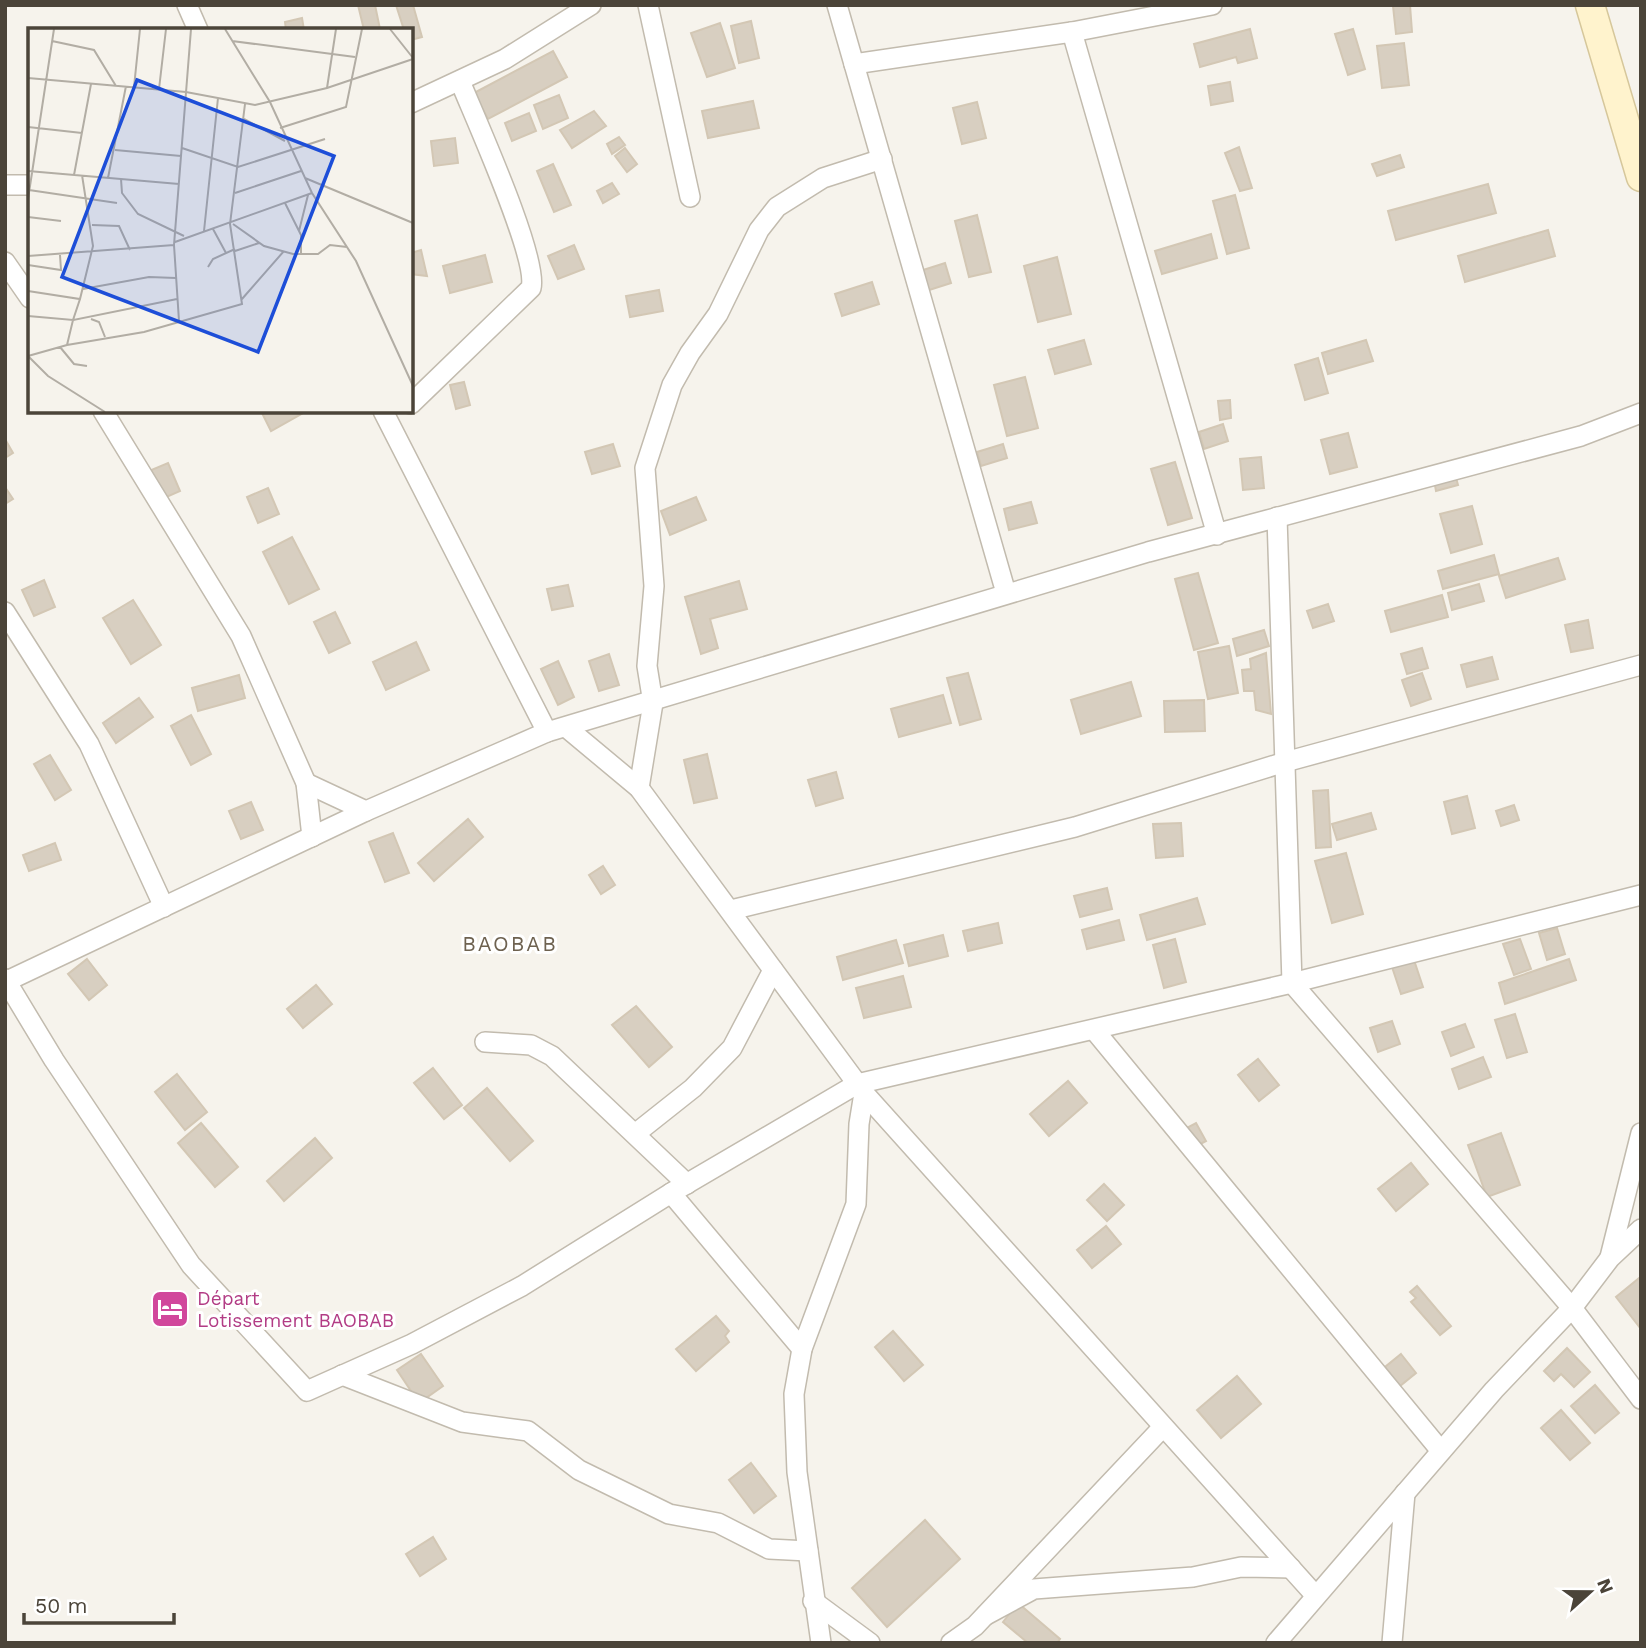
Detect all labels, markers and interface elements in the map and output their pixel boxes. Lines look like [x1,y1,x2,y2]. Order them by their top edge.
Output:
inset map [28,28,413,413]
district label: BAOBAB [462,931,558,956]
place label: Départ Lotissement BAOBAB [197,1287,394,1332]
hotel icon: Départ Lotissement BAOBAB [149,1288,191,1330]
north arrow [1555,1557,1625,1627]
text: N [1592,1575,1619,1597]
scale bar [24,1582,175,1626]
text: 50 m [35,1593,87,1618]

